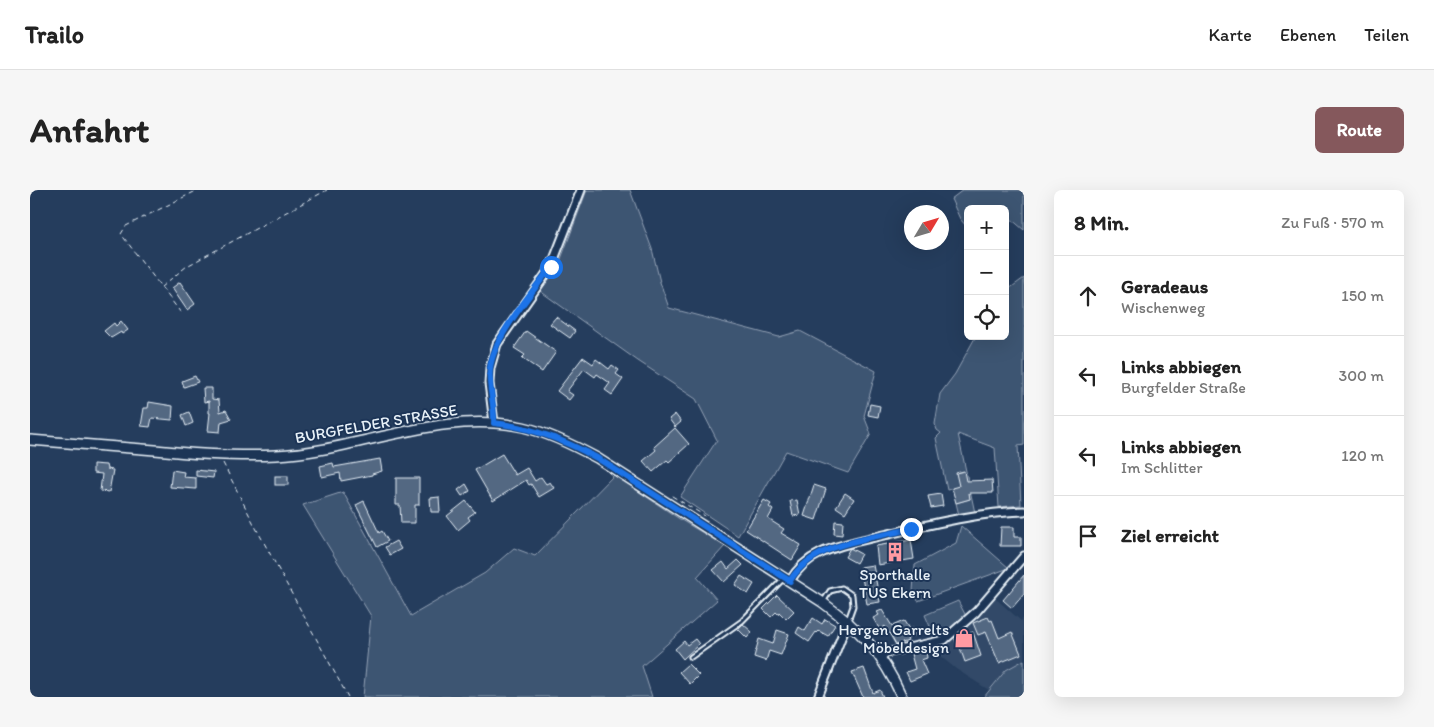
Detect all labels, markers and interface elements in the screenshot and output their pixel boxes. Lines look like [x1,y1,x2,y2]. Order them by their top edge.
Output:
text: Trailo [25,20,84,49]
text: Karte [1209,24,1252,46]
text: Ebenen [1280,24,1336,46]
text: Teilen [1364,24,1409,46]
button: Route [1315,107,1404,153]
text: Anfahrt [30,109,149,151]
north arrow [904,205,949,250]
map controls [964,205,1009,340]
button: + [964,205,1009,250]
text: 8 Min. [1074,210,1129,235]
text: Zu Fuß · 570 m [1281,213,1384,232]
button: − [964,250,1009,295]
route start [540,256,563,279]
text: Geradeaus [1121,275,1208,298]
icon: ahead [1074,282,1102,310]
text: 150 m [1341,286,1384,305]
button: locate [964,295,1009,340]
text: Wischenweg [1121,298,1205,317]
text: Links abbiegen [1121,355,1241,378]
icon: left [1074,362,1102,390]
text: 300 m [1339,366,1384,385]
text: Burgfelder Straße [1121,378,1246,397]
street label: BURGFELDER STRASSE [293,400,459,447]
text: Links abbiegen [1121,435,1241,458]
icon: left [1074,442,1102,470]
text: 120 m [1341,446,1384,465]
text: Im Schlitter [1121,458,1202,477]
route end [900,518,923,541]
icon: arrive [1074,522,1102,550]
text: Ziel erreicht [1121,524,1219,547]
building icon: Sporthalle TUS Ekern [884,541,906,563]
place label: Sporthalle TUS Ekern [859,565,931,602]
place label: Hergen Garrelts Möbeldesign [839,620,949,657]
shop icon: Hergen Garrelts Möbeldesign [953,627,975,649]

